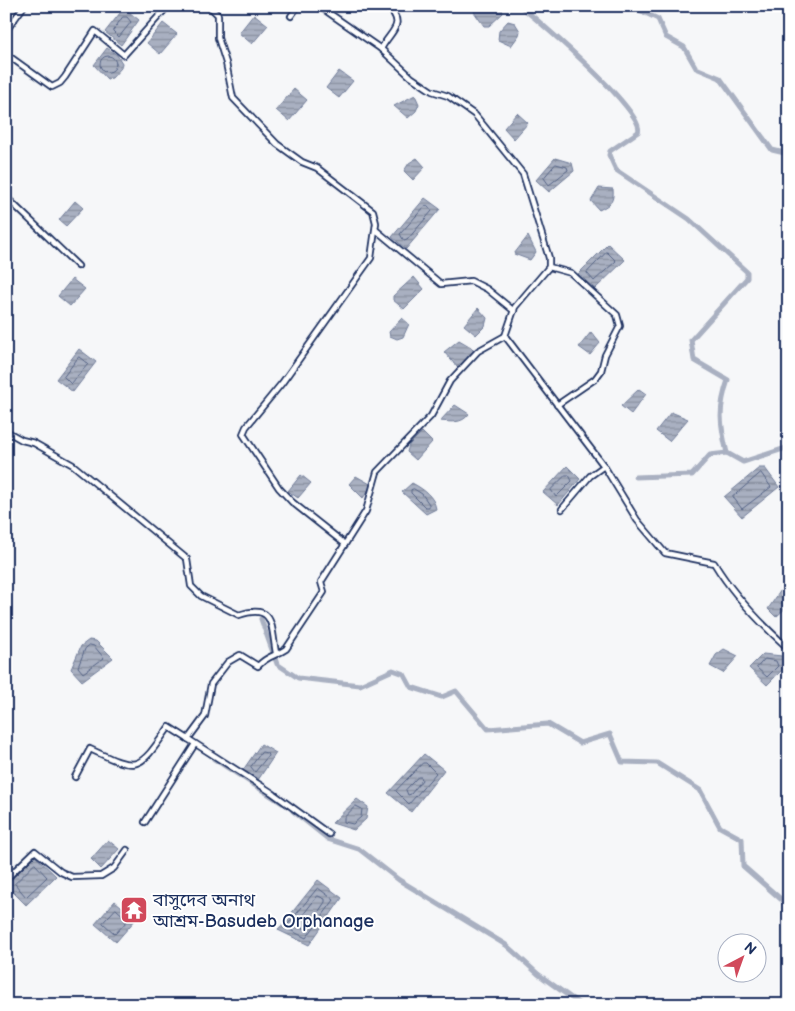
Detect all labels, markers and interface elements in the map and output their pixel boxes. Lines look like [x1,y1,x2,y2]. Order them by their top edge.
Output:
place label: বাসুদেব অনাথ আশ্রম-Basudeb Orphanage [152,890,375,932]
temple icon: বাসুদেব অনাথ আশ্রম-Basudeb Orphanage [119,895,149,925]
north arrow [718,934,768,984]
text: N [741,939,760,958]

